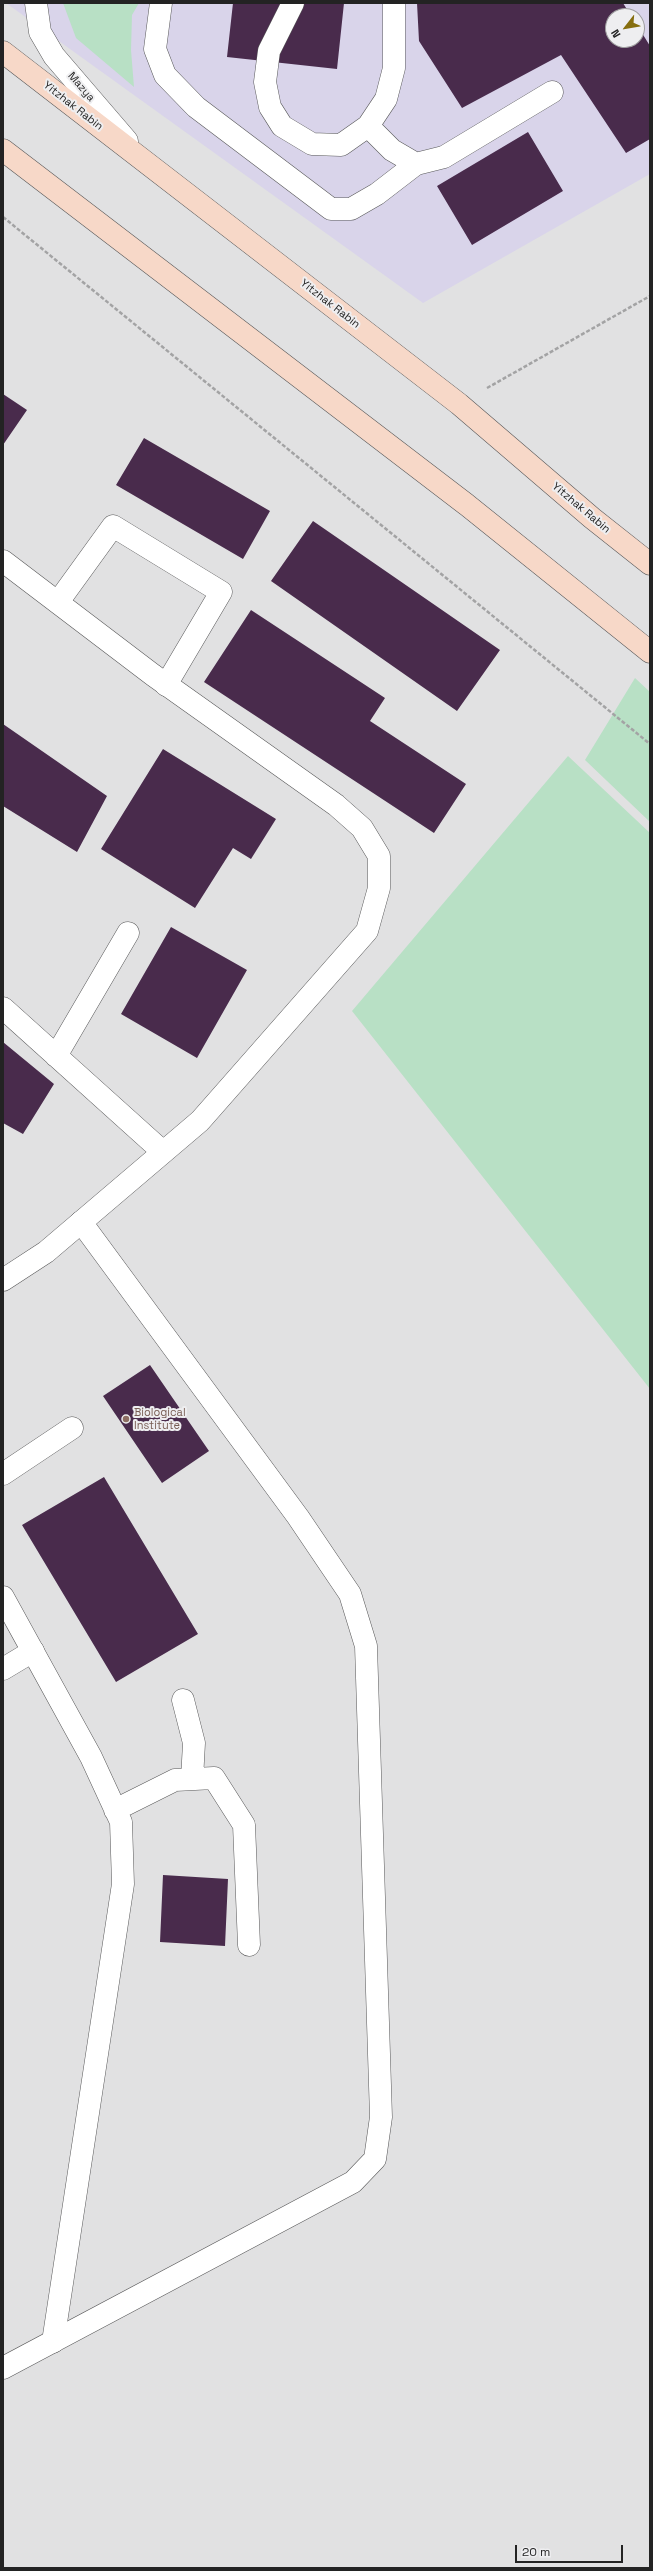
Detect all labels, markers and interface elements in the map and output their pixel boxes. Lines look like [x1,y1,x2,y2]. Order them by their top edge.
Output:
north arrow [605,8,645,48]
text: N [608,27,623,40]
street label: Mazya [65,70,97,104]
street label: Yitzhak Rabin [41,79,105,133]
street label: Yitzhak Rabin [298,277,362,331]
street label: Yitzhak Rabin [549,480,613,536]
place label: Biological Institute [134,1406,186,1432]
marker: Biological Institute [121,1414,131,1424]
scale bar [517,2537,625,2563]
text: 20 m [522,2544,550,2560]

